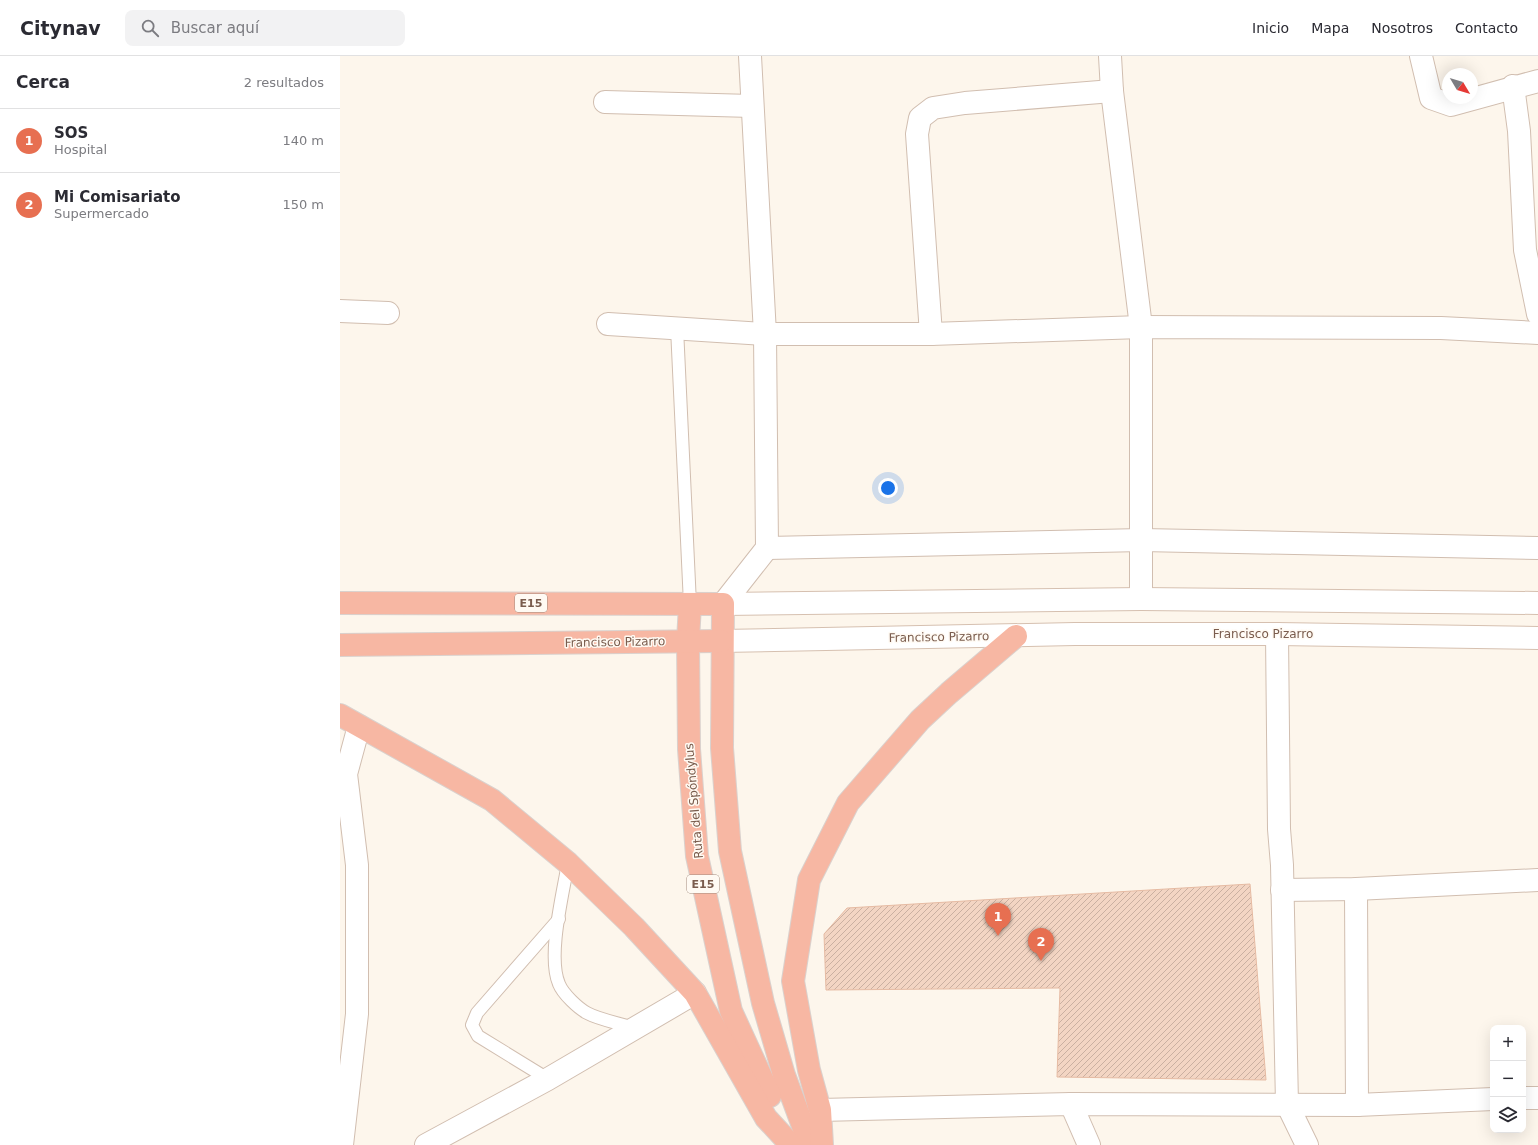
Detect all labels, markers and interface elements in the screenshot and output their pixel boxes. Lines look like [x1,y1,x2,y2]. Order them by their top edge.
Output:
search box [125,10,405,46]
text: Citynav [20,17,101,39]
icon: search [139,17,161,39]
text: Buscar aquí [171,19,259,37]
text: Inicio [1252,20,1289,36]
text: Mapa [1311,20,1349,36]
text: Nosotros [1371,20,1433,36]
text: Contacto [1455,20,1518,36]
north arrow [1442,68,1478,104]
text: Cerca [16,72,70,92]
text: 2 resultados [244,75,324,90]
text: SOS [54,124,88,142]
text: 1 [24,133,34,148]
text: 140 m [282,133,324,148]
text: Hospital [54,142,107,157]
text: Mi Comisariato [54,188,181,206]
text: 2 [24,197,34,212]
text: 150 m [282,197,324,212]
text: Supermercado [54,206,149,221]
your location [878,478,898,498]
road number: E15 [515,594,547,612]
street label: Francisco Pizarro [1213,627,1313,641]
street label: Francisco Pizarro [889,629,989,645]
street label: Francisco Pizarro [565,634,665,650]
street label: Ruta del Spóndylus [682,743,706,859]
road number: E15 [687,875,719,893]
pin: 1 [985,903,1011,936]
pin: 2 [1028,928,1054,961]
map controls [1490,1025,1526,1133]
button: + [1490,1025,1526,1061]
button: − [1490,1061,1526,1097]
button: layers [1490,1097,1526,1133]

